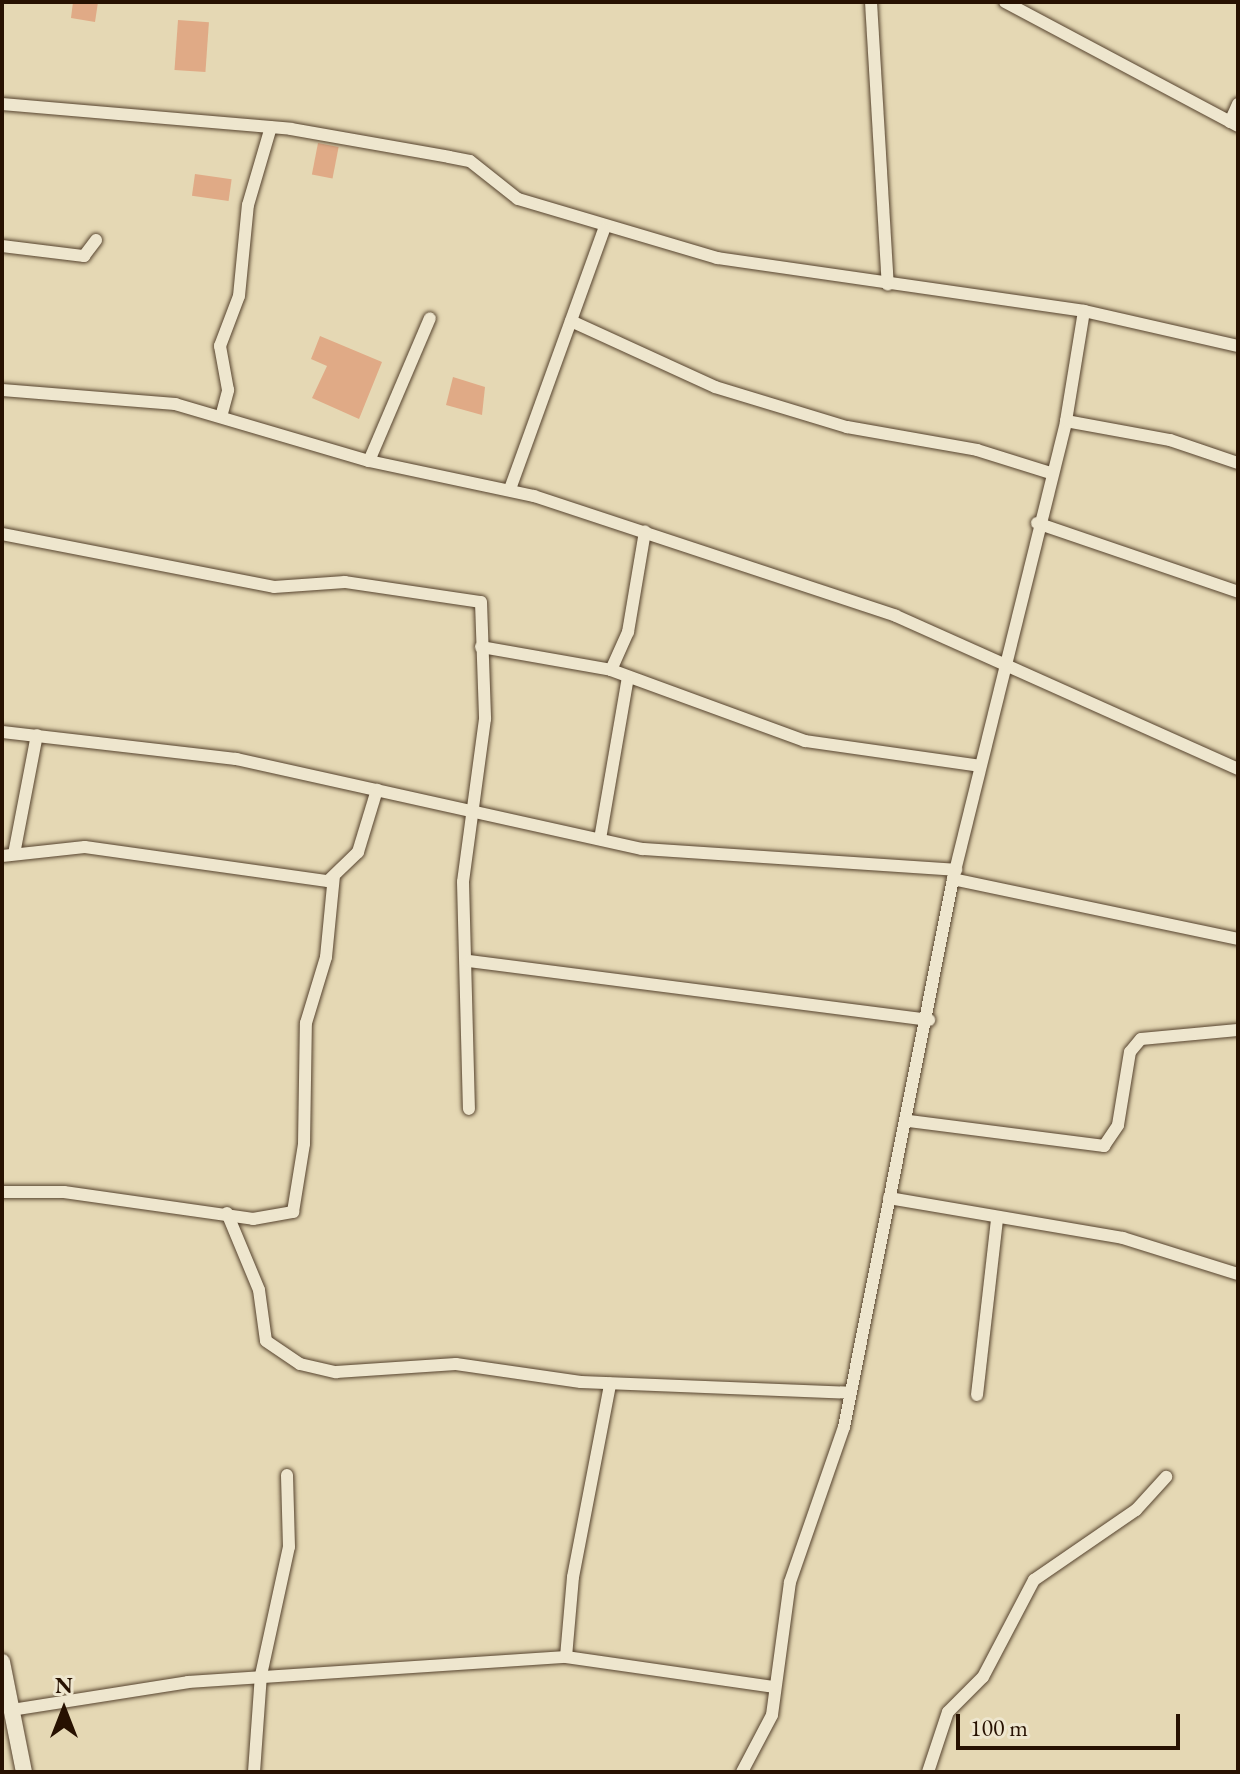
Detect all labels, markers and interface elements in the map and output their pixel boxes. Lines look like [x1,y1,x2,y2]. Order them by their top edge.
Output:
north arrow [24,1670,104,1750]
text: N [55,1671,73,1700]
scale bar [960,1698,1184,1748]
text: 100 m [970,1712,1028,1743]

